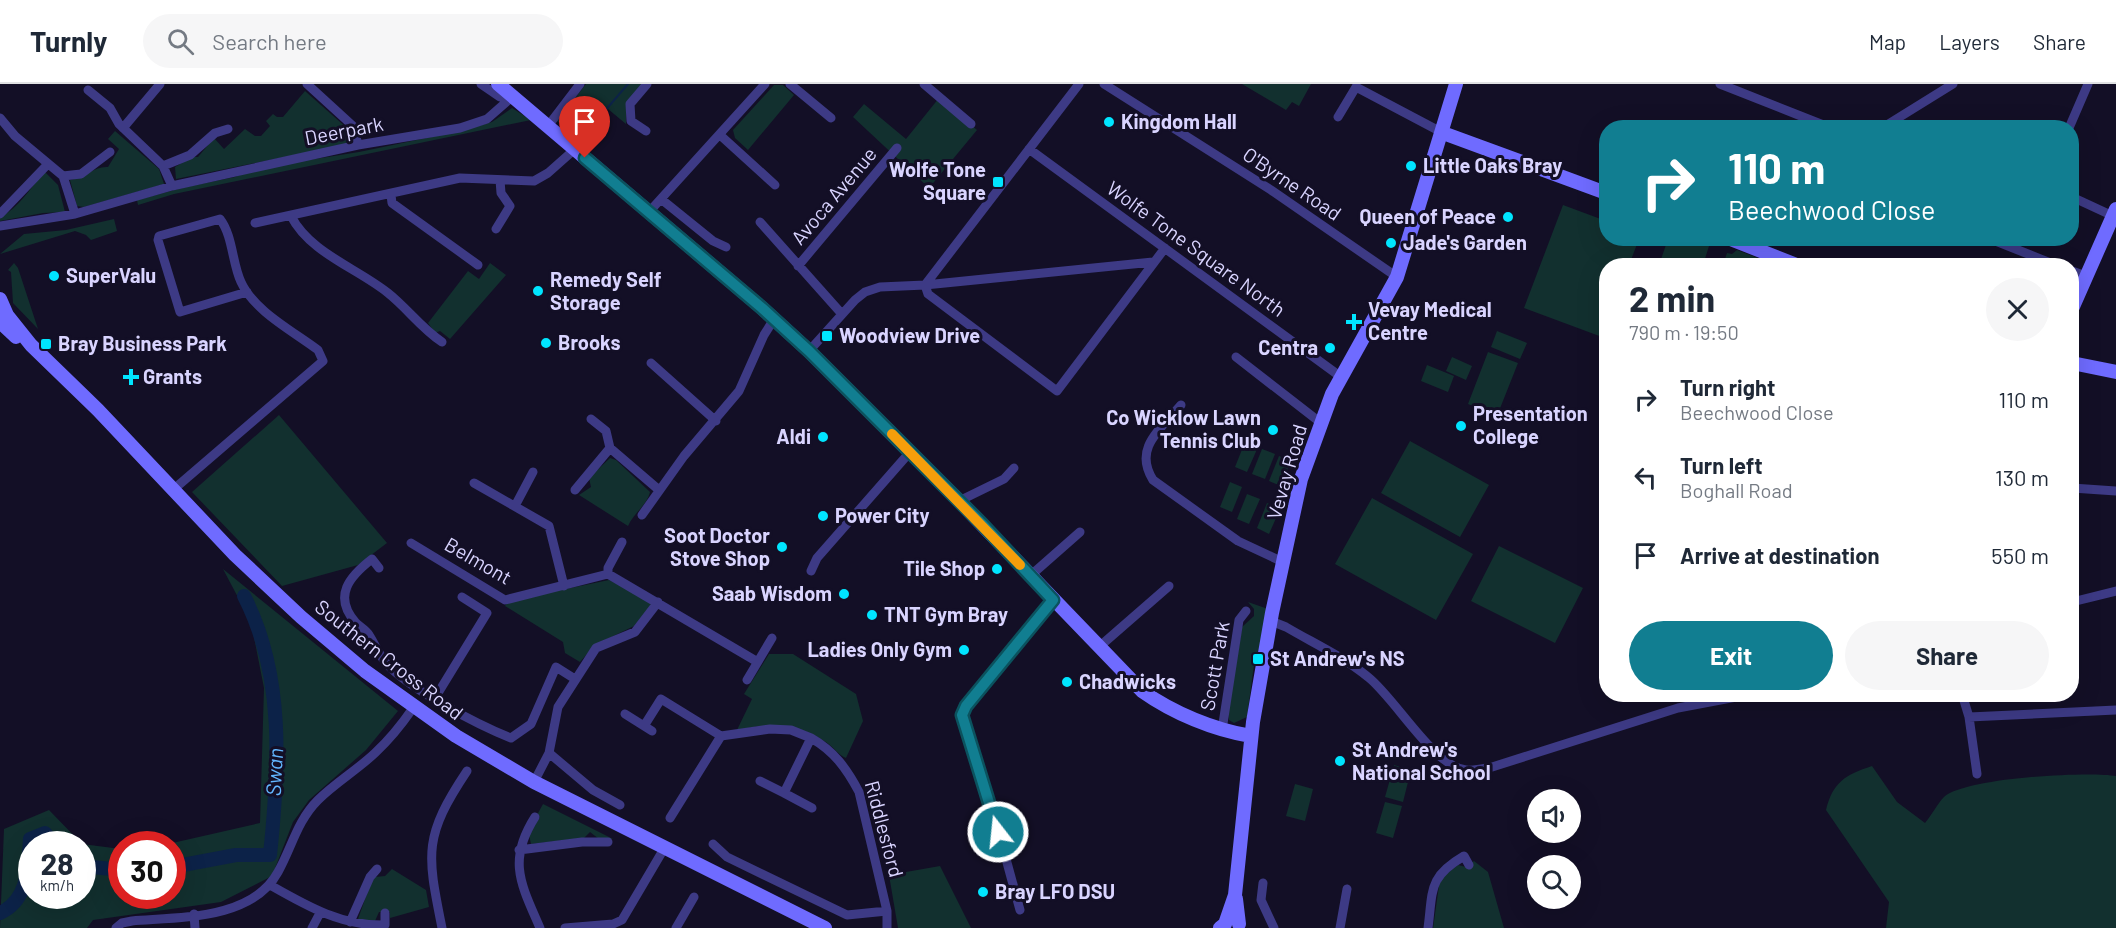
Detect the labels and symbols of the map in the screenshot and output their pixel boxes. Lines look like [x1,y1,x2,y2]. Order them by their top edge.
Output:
pin [559,96,610,158]
place label: Kingdom Hall [1121,109,1237,133]
street label: Deerpark [302,111,385,149]
marker: Kingdom Hall [1102,115,1116,129]
street label: O'Byrne Road [1239,141,1346,225]
street label: Avoca Avenue [786,142,881,249]
place label: Little Oaks Bray [1423,153,1562,177]
place label: Wolfe Tone Square [889,157,986,204]
marker: Little Oaks Bray [1404,159,1418,173]
marker: Wolfe Tone Square [991,175,1005,189]
street label: Wolfe Tone Square North [1103,175,1290,321]
place label: Queen of Peace [1360,204,1496,228]
marker: Queen of Peace [1501,210,1515,224]
place label: Jade's Garden [1403,230,1527,254]
marker: Jade's Garden [1384,236,1398,250]
place label: SuperValu [66,263,156,287]
place label: Remedy Self Storage [550,267,662,314]
marker: SuperValu [47,269,61,283]
marker: Remedy Self Storage [531,284,545,298]
place label: Vevay Medical Centre [1368,297,1492,344]
marker: Vevay Medical Centre [1345,313,1363,331]
place label: Woodview Drive [839,323,980,347]
marker: Woodview Drive [820,329,834,343]
place label: Brooks [558,330,621,354]
place label: Bray Business Park [58,331,227,355]
place label: Centra [1258,335,1318,359]
marker: Brooks [539,336,553,350]
marker: Bray Business Park [39,337,53,351]
marker: Centra [1323,341,1337,355]
place label: Grants [143,364,202,388]
marker: Grants [124,370,138,384]
place label: Presentation College [1473,401,1588,448]
place label: Co Wicklow Lawn Tennis Club [1106,405,1261,452]
marker: Presentation College [1454,419,1468,433]
street label: Vevay Road [1261,421,1311,522]
marker: Co Wicklow Lawn Tennis Club [1266,423,1280,437]
place label: Aldi [776,424,811,448]
marker: Aldi [816,430,830,444]
place label: Power City [835,503,929,527]
marker: Power City [816,509,830,523]
place label: Soot Doctor Stove Shop [664,523,770,570]
street label: Belmont [441,531,516,589]
marker: Soot Doctor Stove Shop [775,540,789,554]
place label: Tile Shop [903,556,985,580]
marker: Tile Shop [990,562,1004,576]
place label: Saab Wisdom [712,581,832,605]
marker: Saab Wisdom [837,587,851,601]
street label: Southern Cross Road [311,594,468,724]
place label: TNT Gym Bray [884,602,1008,626]
marker: TNT Gym Bray [865,608,879,622]
street label: Scott Park [1194,619,1234,713]
place label: Ladies Only Gym [807,637,952,661]
marker: Ladies Only Gym [957,643,971,657]
place label: St Andrew's NS [1270,646,1405,670]
marker: St Andrew's NS [1251,652,1265,666]
place label: Chadwicks [1079,669,1176,693]
marker: Chadwicks [1060,675,1074,689]
place label: St Andrew's National School [1352,737,1491,784]
water label: Swan [260,747,287,797]
marker: St Andrew's National School [1333,754,1347,768]
street label: Riddlesford [861,778,909,880]
position arrow [966,800,1030,864]
speed limit sign: 30 [108,831,186,909]
place label: Bray LFO DSU [995,879,1115,903]
marker: Bray LFO DSU [976,885,990,899]

